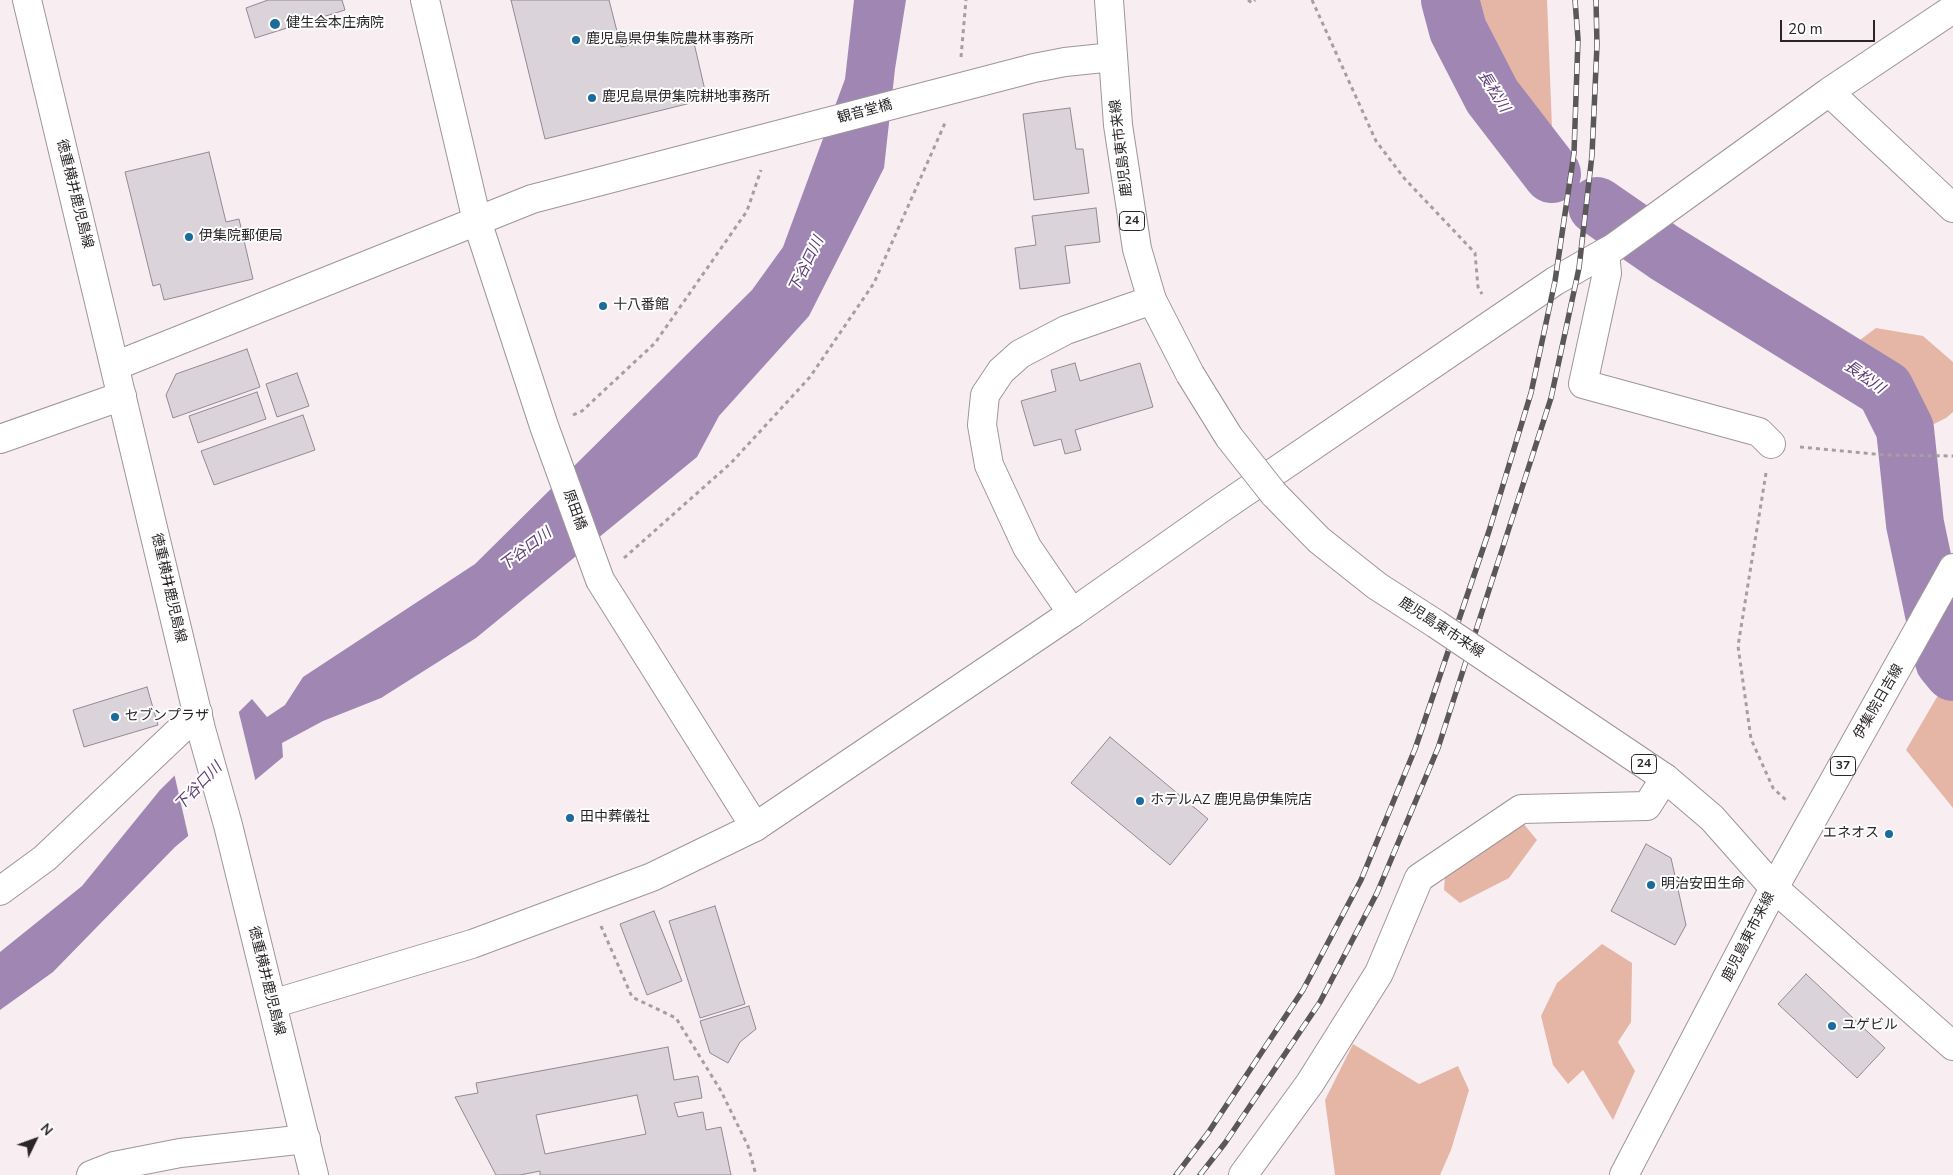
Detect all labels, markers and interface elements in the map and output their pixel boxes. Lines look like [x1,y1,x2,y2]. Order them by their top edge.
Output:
scale bar [1783,10,1878,42]
place label: 健生会本庄病院 [286,16,384,32]
marker: 健生会本庄病院 [268,17,282,31]
text: 20 m [1788,19,1823,39]
place label: 鹿児島県伊集院農林事務所 [586,32,754,48]
marker: 鹿児島県伊集院農林事務所 [570,34,582,46]
water label: 長松川 [1473,68,1513,116]
place label: 鹿児島県伊集院耕地事務所 [602,90,770,106]
marker: 鹿児島県伊集院耕地事務所 [586,92,598,104]
street label: 観音堂橋 [836,97,894,127]
street label: 鹿児島東市来線 [1108,98,1136,198]
street label: 徳重横井鹿児島線 [52,138,96,250]
road number: 24 [1120,212,1144,230]
place label: 伊集院郵便局 [199,229,283,245]
marker: 伊集院郵便局 [183,231,195,243]
water label: 下谷口川 [786,234,828,296]
place label: 十八番館 [613,298,669,314]
marker: 十八番館 [597,300,609,312]
water label: 長松川 [1840,358,1888,398]
street label: 原田橋 [559,487,589,533]
water label: 下谷口川 [497,525,555,575]
street label: 徳重横井鹿児島線 [147,532,189,644]
street label: 鹿児島東市来線 [1395,594,1487,662]
street label: 伊集院日吉線 [1851,661,1907,743]
place label: セブンプラザ [125,709,209,725]
marker: セブンプラザ [109,711,121,723]
road number: 24 [1632,754,1656,774]
road number: 37 [1830,756,1856,776]
water label: 下谷口川 [172,759,226,815]
place label: ホテルAZ 鹿児島伊集院店 [1150,793,1312,809]
marker: ホテルAZ 鹿児島伊集院店 [1134,795,1146,807]
place label: 田中葬儀社 [580,810,650,826]
marker: 田中葬儀社 [564,812,576,824]
place label: エネオス [1823,826,1879,842]
marker: エネオス [1883,828,1895,840]
place label: 明治安田生命 [1661,877,1745,893]
marker: 明治安田生命 [1645,879,1657,891]
street label: 鹿児島東市来線 [1719,890,1779,984]
street label: 徳重横井鹿児島線 [244,925,288,1037]
place label: ユゲビル [1842,1018,1898,1034]
marker: ユゲビル [1826,1020,1838,1032]
north arrow [10,1115,60,1165]
text: N [36,1119,57,1140]

